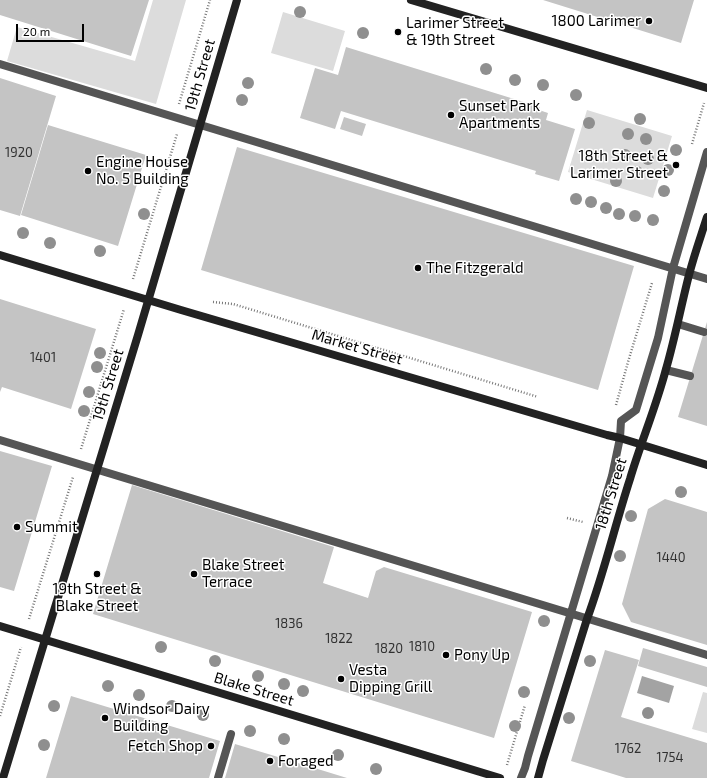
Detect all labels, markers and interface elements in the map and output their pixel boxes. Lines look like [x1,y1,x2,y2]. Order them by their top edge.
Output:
place label: 1800 Larimer [552,12,641,30]
place label: Larimer Street & 19th Street [406,14,504,49]
scale bar [18,16,86,42]
marker: 1800 Larimer [644,16,654,26]
text: 20 m [23,24,50,38]
marker: Larimer Street & 19th Street [393,27,403,37]
street label: 19th Street [181,37,219,113]
place label: Sunset Park Apartments [459,97,540,132]
marker: Sunset Park Apartments [446,110,456,120]
house number: 1920 [5,145,33,161]
place label: 18th Street & Larimer Street [570,147,668,182]
place label: Engine House No. 5 Building [96,153,189,188]
marker: 18th Street & Larimer Street [671,160,681,170]
marker: Engine House No. 5 Building [83,166,93,176]
place label: The Fitzgerald [426,259,524,277]
marker: The Fitzgerald [413,263,423,273]
street label: Market Street [310,325,404,369]
street label: 19th Street [89,347,127,423]
house number: 1401 [30,350,56,366]
street label: 18th Street [591,456,631,532]
place label: Summit [25,518,78,536]
marker: Summit [12,522,22,532]
house number: 1440 [656,550,686,566]
place label: Blake Street Terrace [202,556,284,591]
marker: 19th Street & Blake Street [92,569,102,579]
marker: Blake Street Terrace [189,569,199,579]
place label: 19th Street & Blake Street [53,580,141,615]
house number: 1836 [275,616,303,632]
house number: 1822 [325,631,353,647]
house number: 1810 [409,639,435,655]
house number: 1820 [375,641,403,657]
place label: Pony Up [454,646,510,664]
marker: Pony Up [441,650,451,660]
place label: Vesta Dipping Grill [349,661,432,696]
street label: Blake Street [212,668,296,710]
marker: Vesta Dipping Grill [336,674,346,684]
place label: Windsor Dairy Building [113,700,210,735]
marker: Windsor Dairy Building [100,713,110,723]
place label: Fetch Shop [128,737,203,755]
marker: Fetch Shop [206,741,216,751]
house number: 1762 [615,741,641,757]
house number: 1754 [657,750,683,766]
place label: Foraged [278,752,334,770]
marker: Foraged [265,756,275,766]

